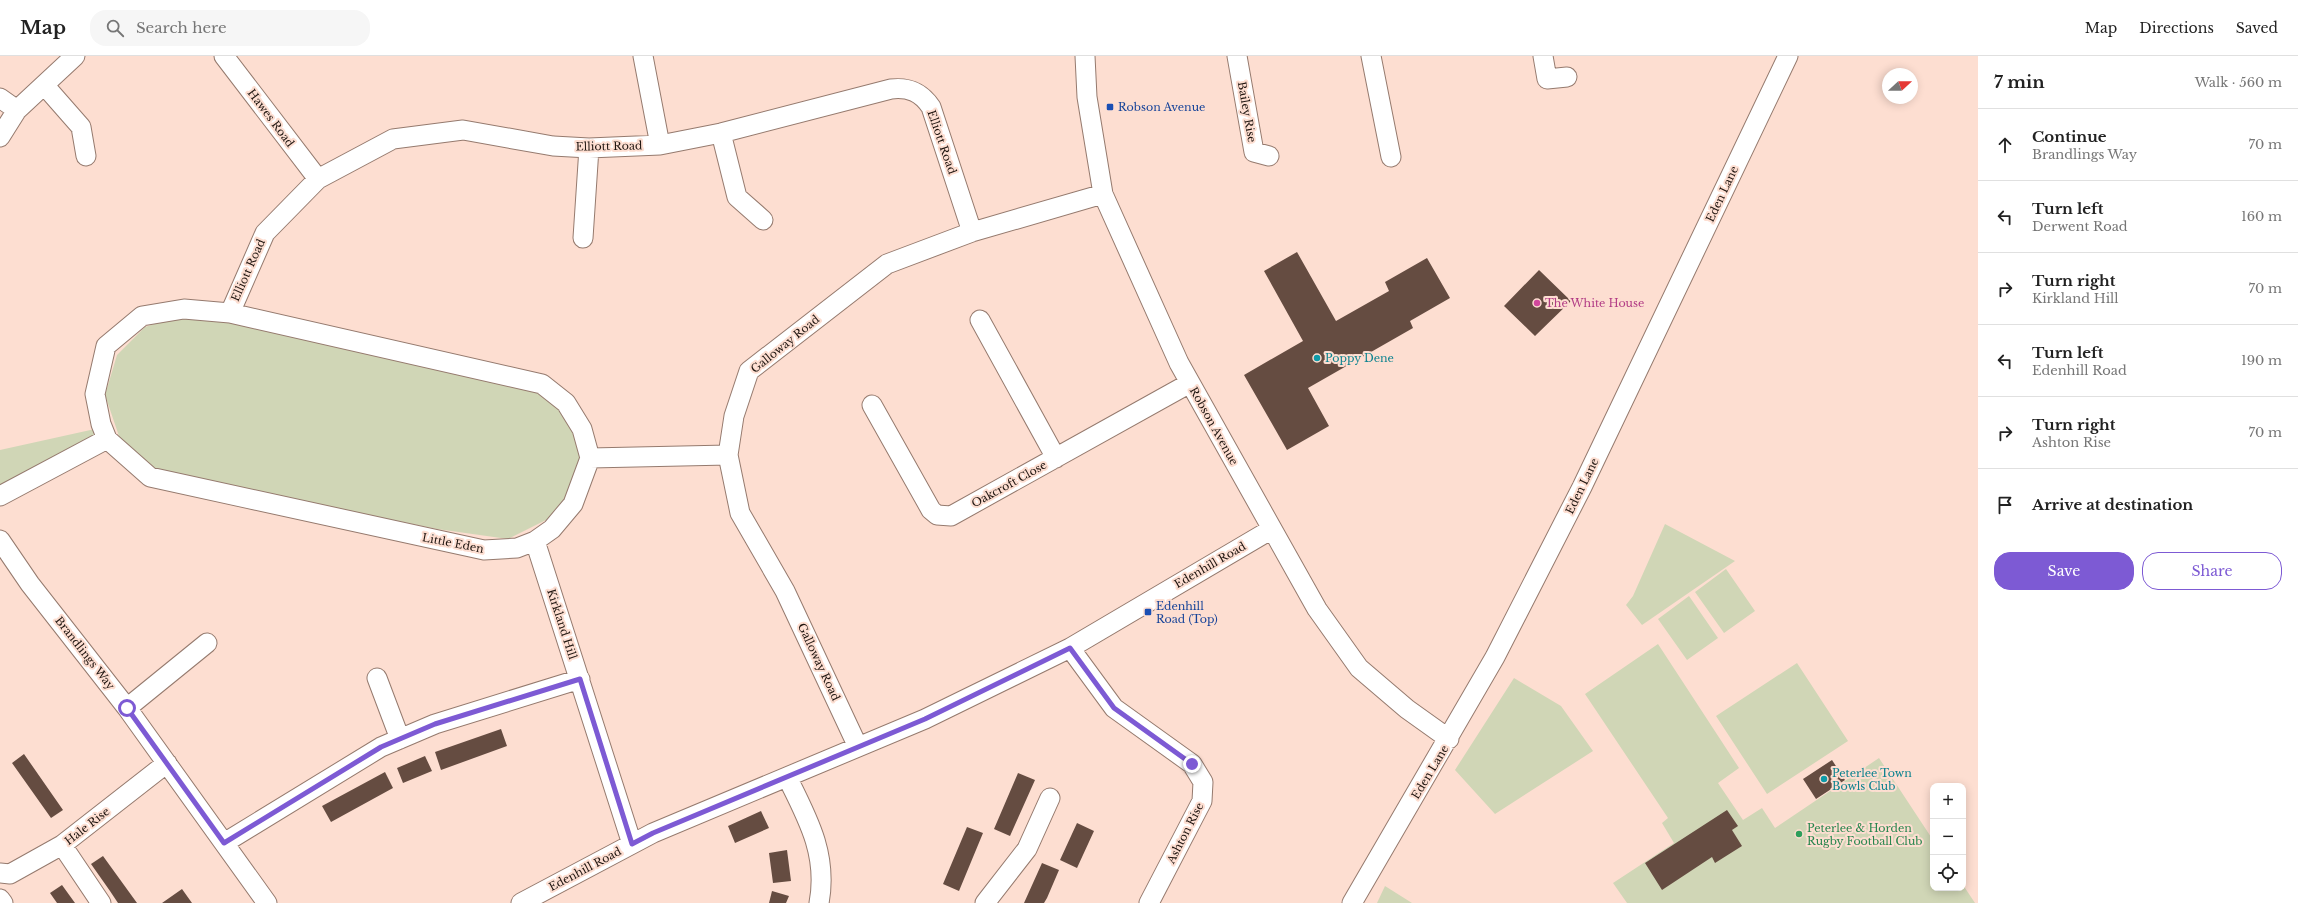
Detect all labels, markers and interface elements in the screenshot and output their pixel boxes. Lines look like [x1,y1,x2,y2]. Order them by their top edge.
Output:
search box [90,10,370,46]
text: Map [20,16,66,39]
icon: search [104,17,126,39]
text: Search here [136,18,227,37]
text: Map [2085,19,2117,37]
text: Directions [2139,19,2214,37]
text: Saved [2236,19,2278,37]
north arrow [1882,68,1918,104]
text: 7 min [1994,72,2045,93]
text: Walk · 560 m [2195,74,2282,91]
street label: Bailey Rise [1235,80,1259,144]
street label: Hawes Road [245,86,298,150]
place label: Robson Avenue [1118,100,1205,114]
marker: Robson Avenue [1105,102,1115,112]
street label: Elliott Road [925,108,960,176]
text: Continue [2032,127,2107,146]
icon: ahead [1994,134,2016,156]
text: 70 m [2249,136,2282,153]
street label: Elliott Road [575,138,643,154]
text: Brandlings Way [2032,146,2137,163]
street label: Eden Lane [1703,164,1741,224]
text: Turn left [2032,199,2103,218]
icon: left [1994,206,2016,228]
text: 160 m [2241,208,2282,225]
text: Derwent Road [2032,218,2128,235]
street label: Elliott Road [228,236,268,303]
text: Turn right [2032,271,2115,290]
icon: right [1994,278,2016,300]
text: 70 m [2249,280,2282,297]
text: Kirkland Hill [2032,290,2119,307]
place label: The White House [1545,296,1644,310]
marker: The White House [1532,298,1542,308]
street label: Galloway Road [748,312,823,376]
text: Turn left [2032,343,2103,362]
icon: left [1994,350,2016,372]
place label: Poppy Dene [1325,351,1394,365]
text: 190 m [2241,352,2282,369]
marker: Poppy Dene [1312,353,1322,363]
text: Edenhill Road [2032,362,2127,379]
street label: Robson Avenue [1187,384,1241,468]
text: Turn right [2032,415,2115,434]
icon: right [1994,422,2016,444]
text: 70 m [2249,424,2282,441]
text: Ashton Rise [2032,434,2111,451]
street label: Eden Lane [1562,456,1602,516]
street label: Oakcroft Close [969,458,1049,510]
icon: arrive [1994,494,2016,516]
text: Arrive at destination [2032,495,2193,514]
street label: Little Eden [421,530,485,556]
street label: Edenhill Road [1172,539,1249,591]
button: Save [1994,552,2134,590]
button: Share [2142,552,2282,590]
street label: Kirkland Hill [544,587,580,661]
place label: Edenhill Road (Top) [1156,599,1218,626]
marker: Edenhill Road (Top) [1143,607,1153,617]
street label: Brandlings Way [52,614,118,692]
street label: Galloway Road [795,621,843,704]
route start [118,699,136,717]
street label: Eden Lane [1408,742,1452,802]
route end [1183,755,1201,773]
place label: Peterlee Town Bowls Club [1832,766,1912,793]
marker: Peterlee Town Bowls Club [1819,774,1829,784]
map controls [1930,783,1966,891]
button: + [1930,783,1966,819]
street label: Ashton Rise [1163,800,1206,867]
street label: Hale Rise [62,804,112,848]
button: − [1930,819,1966,855]
place label: Peterlee & Horden Rugby Football Club [1807,821,1923,848]
marker: Peterlee & Horden Rugby Football Club [1794,829,1804,839]
street label: Edenhill Road [546,844,624,894]
button: locate [1930,855,1966,891]

